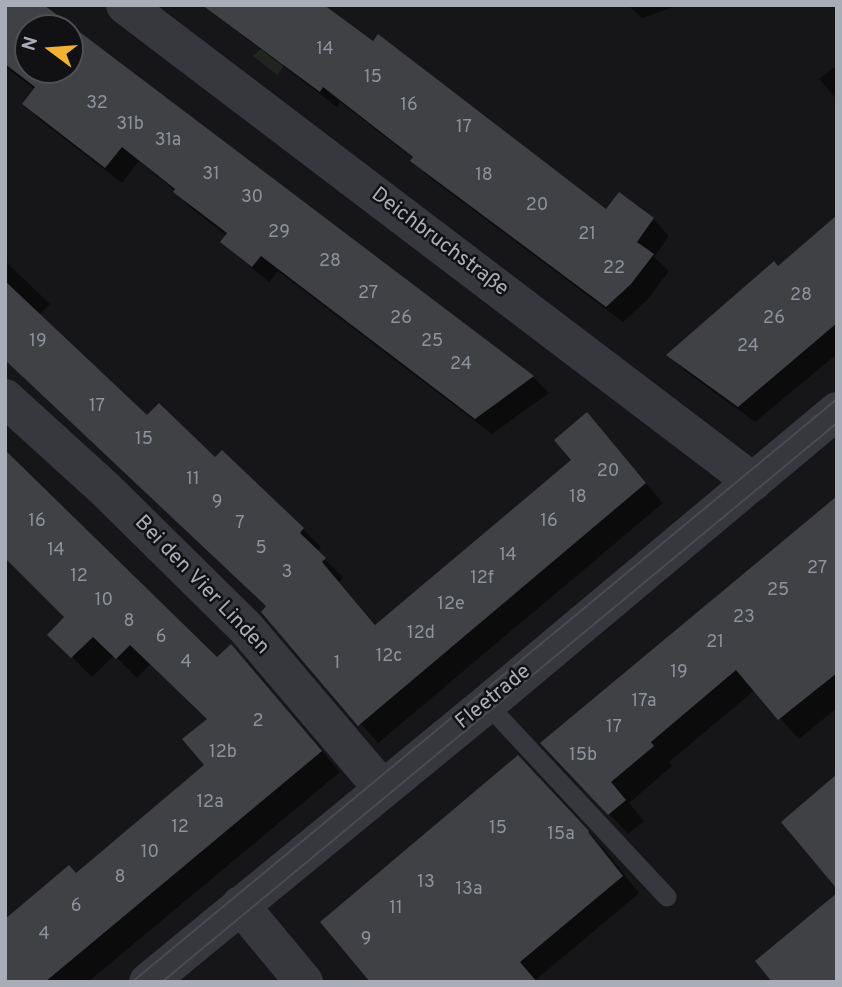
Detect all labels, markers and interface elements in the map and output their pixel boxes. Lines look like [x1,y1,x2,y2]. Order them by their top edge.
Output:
north arrow [14,14,84,84]
text: N [17,34,44,54]
house number: 14 [316,39,334,61]
house number: 15 [364,67,382,89]
house number: 32 [86,93,108,115]
house number: 16 [400,95,418,117]
house number: 31b [116,114,144,136]
house number: 17 [456,117,472,139]
house number: 31a [155,130,181,152]
house number: 31 [202,164,220,186]
house number: 18 [475,165,493,187]
street label: Deichbruchstraße [365,183,513,303]
house number: 30 [241,187,263,209]
house number: 20 [526,195,548,217]
house number: 29 [268,222,290,244]
house number: 21 [578,224,596,246]
house number: 28 [319,251,341,273]
house number: 22 [603,258,625,280]
house number: 27 [358,283,378,305]
house number: 28 [790,285,812,307]
house number: 26 [390,308,412,330]
house number: 26 [763,308,785,330]
house number: 19 [29,331,47,353]
house number: 25 [421,331,443,353]
house number: 24 [737,336,759,358]
house number: 24 [450,354,472,376]
house number: 17 [89,396,105,418]
house number: 15 [135,429,153,451]
house number: 20 [597,461,619,483]
house number: 11 [186,469,200,491]
house number: 18 [569,487,587,509]
house number: 9 [212,492,222,514]
house number: 16 [28,511,46,533]
street label: Bei den Vier Linden [128,511,274,661]
house number: 16 [540,511,558,533]
house number: 7 [235,513,245,535]
house number: 5 [255,538,267,560]
house number: 14 [47,540,65,562]
house number: 14 [499,545,517,567]
house number: 27 [807,558,827,580]
house number: 3 [282,562,292,584]
house number: 12 [70,566,88,588]
house number: 12f [470,568,494,590]
house number: 25 [767,580,789,602]
house number: 10 [95,590,113,612]
house number: 12e [437,594,465,616]
house number: 23 [733,607,755,629]
house number: 8 [124,611,134,633]
house number: 12d [407,623,435,645]
house number: 6 [156,627,166,649]
house number: 21 [706,632,724,654]
house number: 12c [376,646,402,668]
house number: 4 [180,652,192,674]
house number: 1 [334,653,340,675]
street label: Fleetrade [451,660,537,736]
house number: 19 [670,662,688,684]
house number: 17a [632,691,656,713]
house number: 2 [252,711,264,733]
house number: 17 [606,717,622,739]
house number: 12b [209,742,237,764]
house number: 15b [569,745,597,767]
house number: 12a [196,792,224,814]
house number: 12 [171,817,189,839]
house number: 15 [489,818,507,840]
house number: 15a [547,824,575,846]
house number: 10 [141,842,159,864]
house number: 8 [115,867,125,889]
house number: 13 [417,872,435,894]
house number: 13a [455,879,483,901]
house number: 6 [71,896,81,918]
house number: 11 [389,898,403,920]
house number: 4 [38,924,50,946]
house number: 9 [361,929,371,951]

